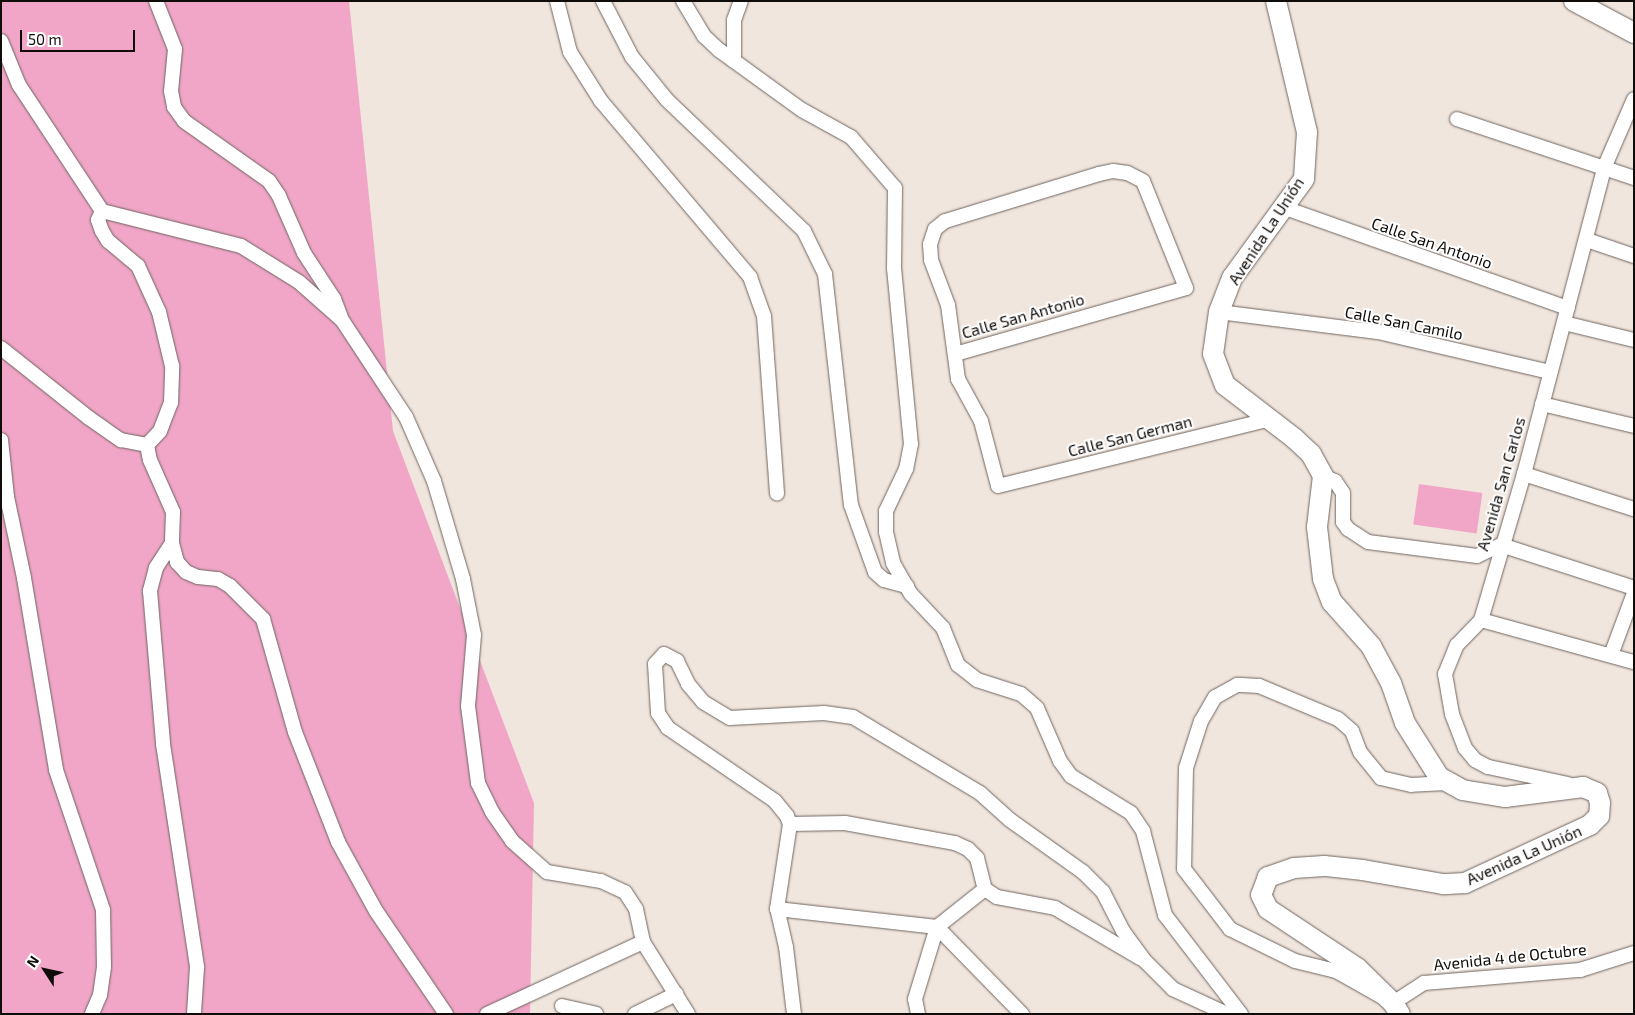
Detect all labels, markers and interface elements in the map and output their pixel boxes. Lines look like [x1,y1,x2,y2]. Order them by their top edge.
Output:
scale bar [22,20,138,52]
text: 50 m [28,30,62,48]
street label: Avenida La Unión [1224,174,1308,288]
street label: Calle San Antonio [1369,213,1495,273]
street label: Calle San Antonio [959,289,1087,343]
street label: Calle San Camilo [1343,302,1465,344]
street label: Calle San German [1066,411,1194,461]
street label: Avenida San Carlos [1473,415,1529,553]
street label: Avenida La Unión [1463,821,1585,889]
street label: Avenida 4 de Octubre [1433,939,1587,975]
north arrow [20,945,70,995]
text: N [22,952,42,970]

